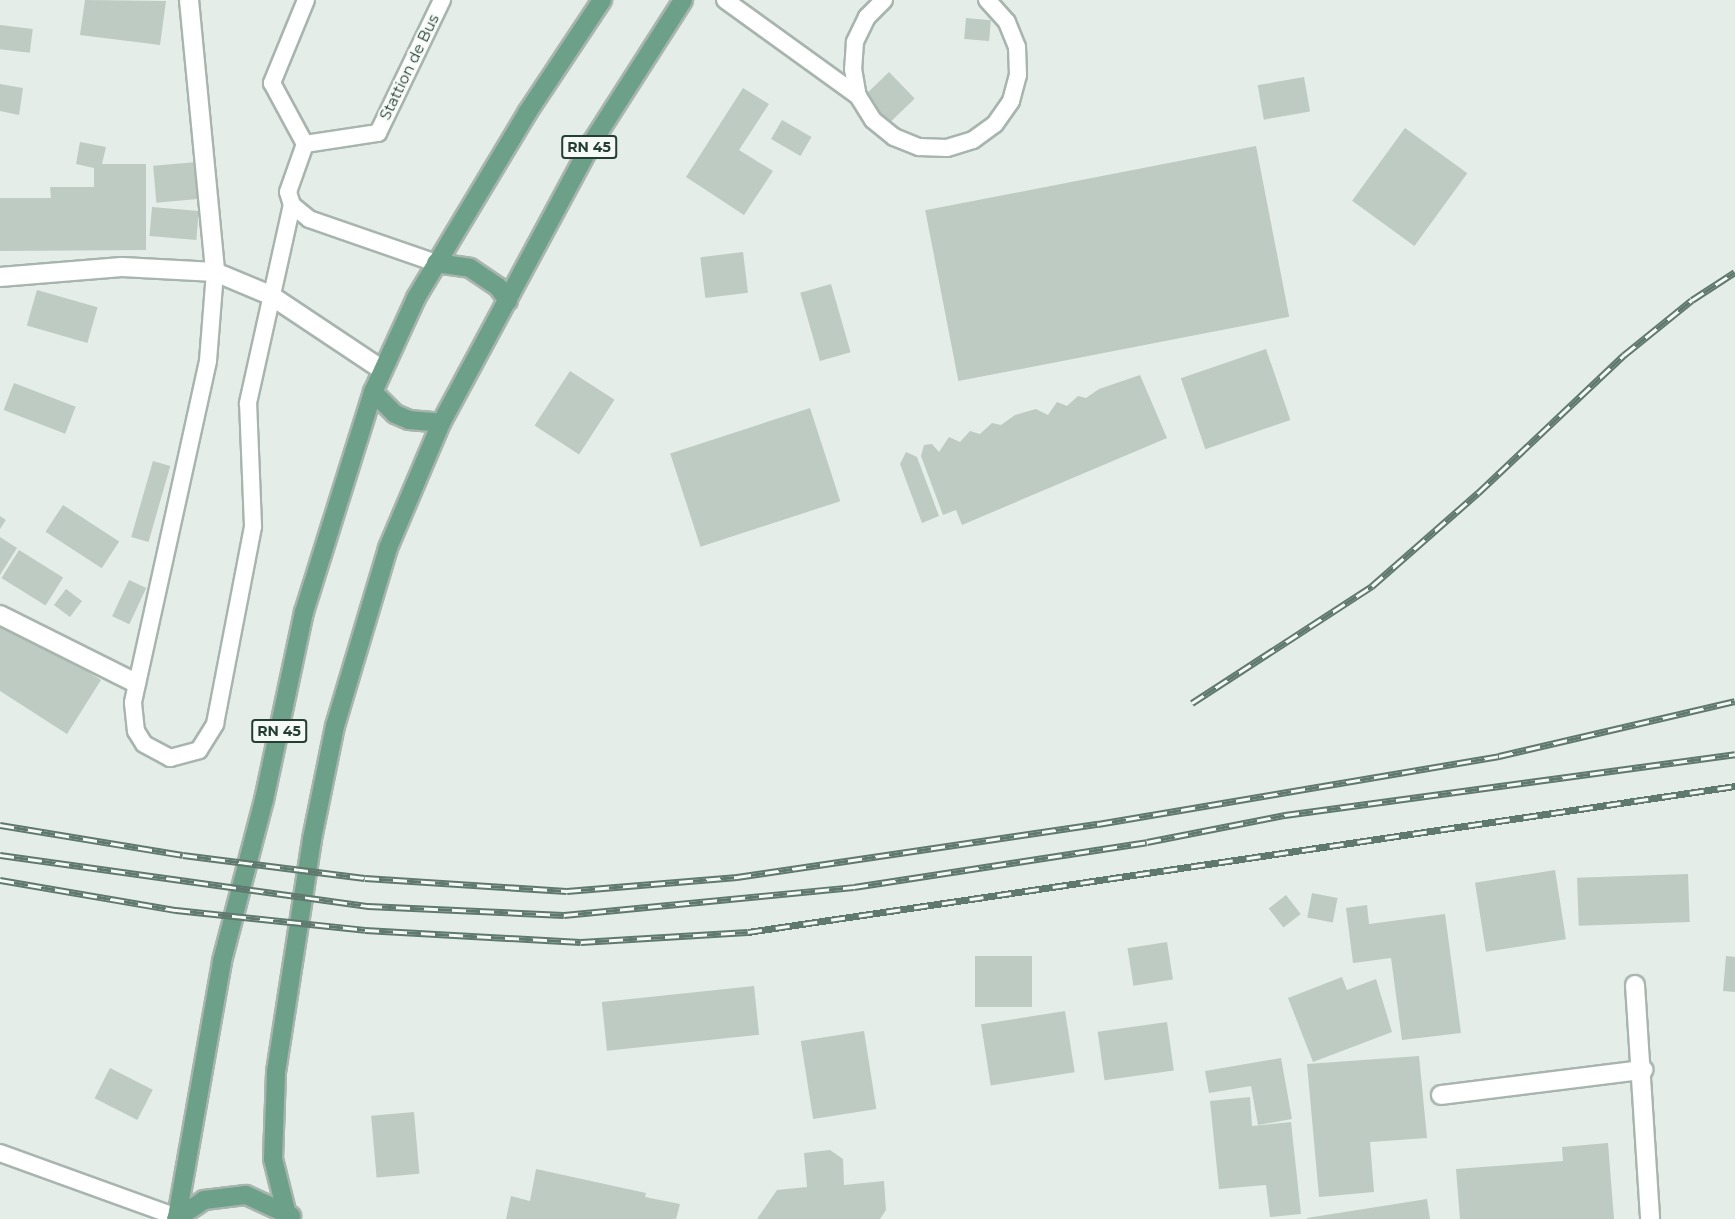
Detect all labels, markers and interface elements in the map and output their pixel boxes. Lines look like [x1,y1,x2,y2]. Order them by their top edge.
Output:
street label: Stattion de Bus [376,11,442,123]
road number: RN 45 [560,136,618,158]
road number: RN 45 [250,720,308,742]

